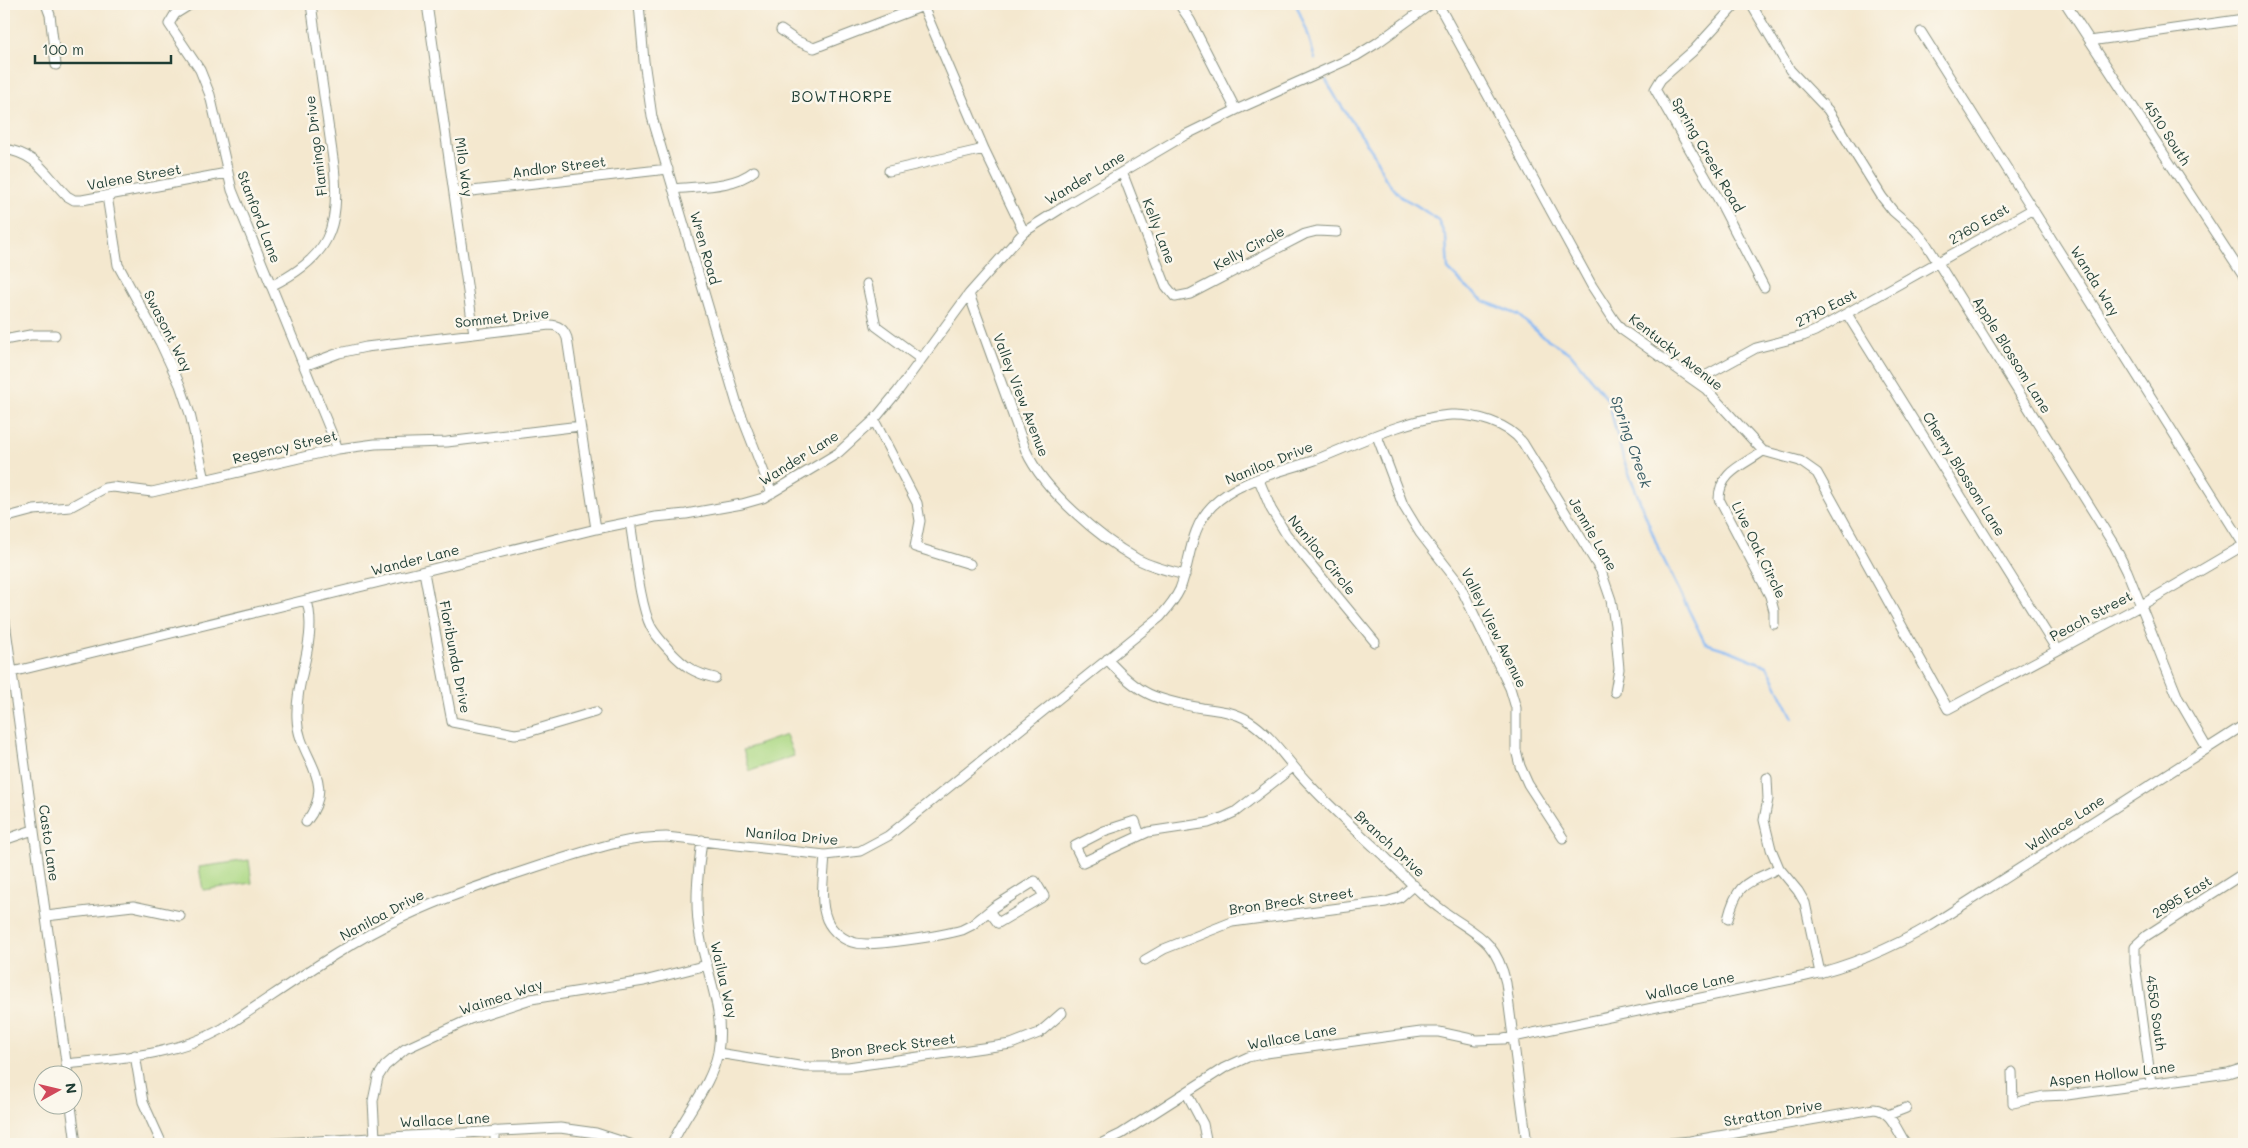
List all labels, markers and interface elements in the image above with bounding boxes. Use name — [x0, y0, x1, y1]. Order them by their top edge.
scale bar — [35, 32, 171, 64]
text: 100 m — [42, 39, 84, 59]
district label: BOWTHORPE — [791, 86, 893, 106]
street label: Spring Creek Road — [1668, 94, 1749, 216]
street label: Flamingo Drive — [300, 95, 331, 197]
street label: 4510 South — [2139, 97, 2196, 169]
street label: Milo Way — [451, 136, 478, 198]
street label: Wander Lane — [1041, 146, 1128, 209]
street label: Andlor Street — [511, 151, 607, 182]
street label: Valene Street — [85, 159, 183, 194]
street label: Stanford Lane — [233, 168, 286, 266]
street label: Kelly Lane — [1138, 195, 1181, 266]
street label: 2760 East — [1945, 199, 2012, 249]
street label: Wren Road — [686, 209, 725, 287]
street label: Kelly Circle — [1210, 221, 1288, 274]
street label: Wanda Way — [2066, 242, 2124, 319]
street label: 2770 East — [1792, 284, 1860, 331]
street label: Swasont Way — [140, 287, 197, 375]
street label: Apple Blossom Lane — [1969, 293, 2056, 417]
street label: Sommet Drive — [454, 303, 550, 332]
street label: Kentucky Avenue — [1625, 309, 1727, 394]
street label: Valley View Avenue — [989, 330, 1054, 459]
water label: Spring Creek — [1607, 393, 1657, 491]
street label: Cherry Blossom Lane — [1918, 408, 2010, 539]
street label: Regency Street — [231, 425, 339, 468]
street label: Wander Lane — [755, 426, 842, 490]
street label: Naniloa Drive — [1222, 436, 1316, 489]
street label: Jennie Lane — [1565, 494, 1622, 574]
street label: Live Oak Circle — [1728, 498, 1791, 601]
street label: Naniloa Circle — [1284, 511, 1361, 599]
street label: Wander Lane — [369, 539, 461, 580]
street label: Valley View Avenue — [1457, 565, 1532, 691]
street label: Peach Street — [2046, 586, 2135, 645]
street label: Floribunda Drive — [435, 599, 476, 715]
street label: Wallace Lane — [2022, 790, 2108, 855]
street label: Casto Lane — [35, 803, 64, 882]
street label: Branch Drive — [1351, 806, 1430, 881]
street label: Naniloa Drive — [745, 822, 839, 849]
street label: 2995 East — [2148, 871, 2215, 922]
street label: Bron Breck Street — [1228, 882, 1354, 919]
street label: Naniloa Drive — [336, 884, 427, 945]
street label: Wailua Way — [706, 940, 743, 1020]
street label: Wallace Lane — [1644, 967, 1736, 1004]
street label: Waimea Way — [457, 974, 545, 1019]
street label: 4550 South — [2142, 974, 2171, 1052]
street label: Wallace Lane — [1246, 1019, 1338, 1054]
street label: Bron Breck Street — [830, 1028, 956, 1063]
street label: Aspen Hollow Lane — [2048, 1056, 2176, 1091]
north arrow — [32, 1066, 82, 1116]
text: N — [61, 1082, 82, 1095]
street label: Stratton Drive — [1722, 1094, 1824, 1131]
street label: Wallace Lane — [399, 1108, 491, 1131]

